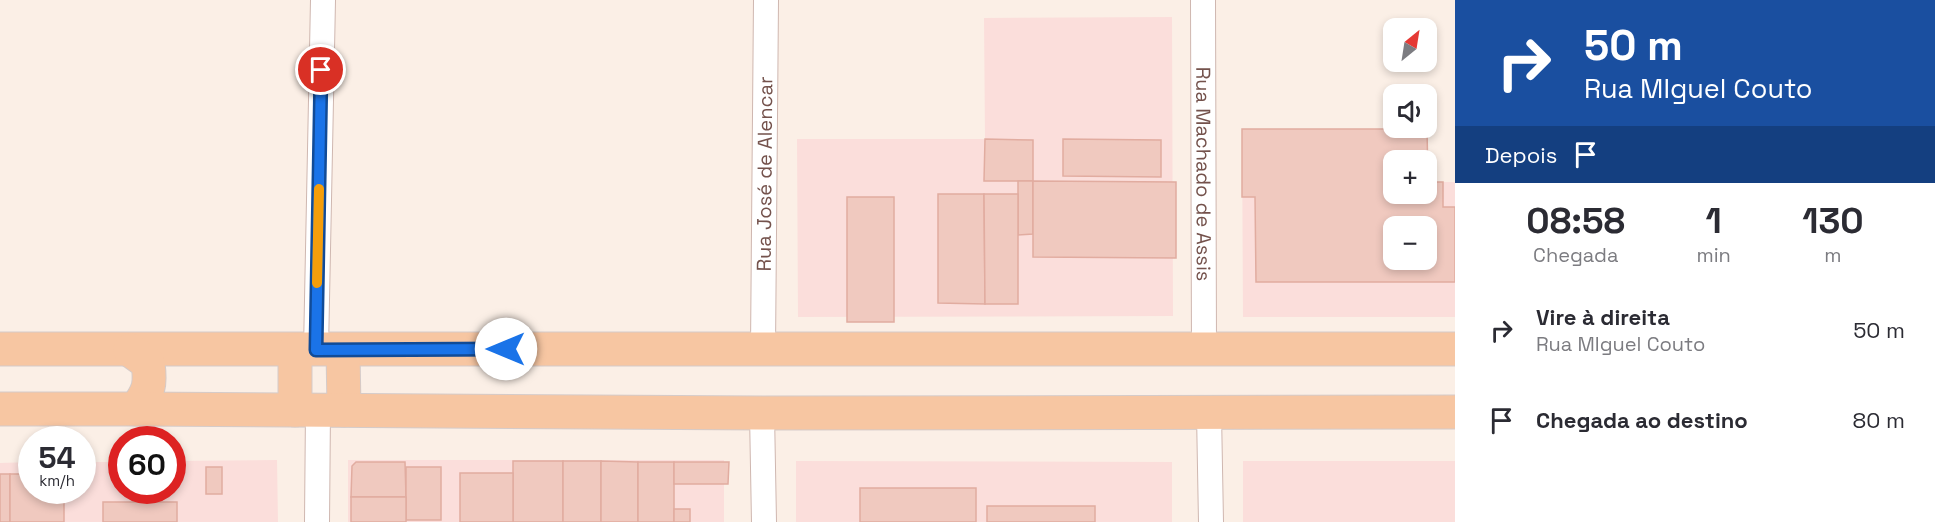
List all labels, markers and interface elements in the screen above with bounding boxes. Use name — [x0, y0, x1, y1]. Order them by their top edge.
north arrow — [1383, 18, 1437, 72]
map controls — [1383, 18, 1437, 270]
text: 50 m — [1584, 19, 1683, 72]
icon: right — [1485, 24, 1563, 102]
pin — [295, 44, 346, 95]
icon: arrive — [304, 53, 337, 86]
street label: Rua Machado de Assis — [1190, 67, 1217, 281]
text: Rua MIguel Couto — [1584, 71, 1813, 106]
street label: Rua José de Alencar — [751, 76, 778, 272]
button: sound — [1383, 84, 1437, 138]
icon: arrive — [1569, 138, 1602, 171]
text: Depois — [1485, 141, 1557, 169]
button: + — [1383, 150, 1437, 204]
text: 08:58 — [1526, 198, 1625, 244]
text: 1 — [1706, 198, 1722, 244]
text: 130 — [1802, 198, 1864, 244]
button: − — [1383, 216, 1437, 270]
text: Chegada — [1533, 242, 1618, 268]
text: min — [1696, 242, 1731, 268]
text: m — [1824, 242, 1842, 268]
text: Vire à direita — [1536, 303, 1670, 331]
icon: right — [1485, 314, 1518, 347]
text: 50 m — [1853, 316, 1905, 344]
position arrow — [474, 317, 538, 381]
text: Rua MIguel Couto — [1536, 331, 1705, 357]
icon: arrive — [1485, 404, 1518, 437]
text: Chegada ao destino — [1536, 406, 1748, 434]
text: 80 m — [1853, 406, 1905, 434]
speed limit sign: 60 — [108, 426, 186, 504]
text: 54 — [38, 438, 76, 477]
text: km/h — [39, 471, 75, 490]

